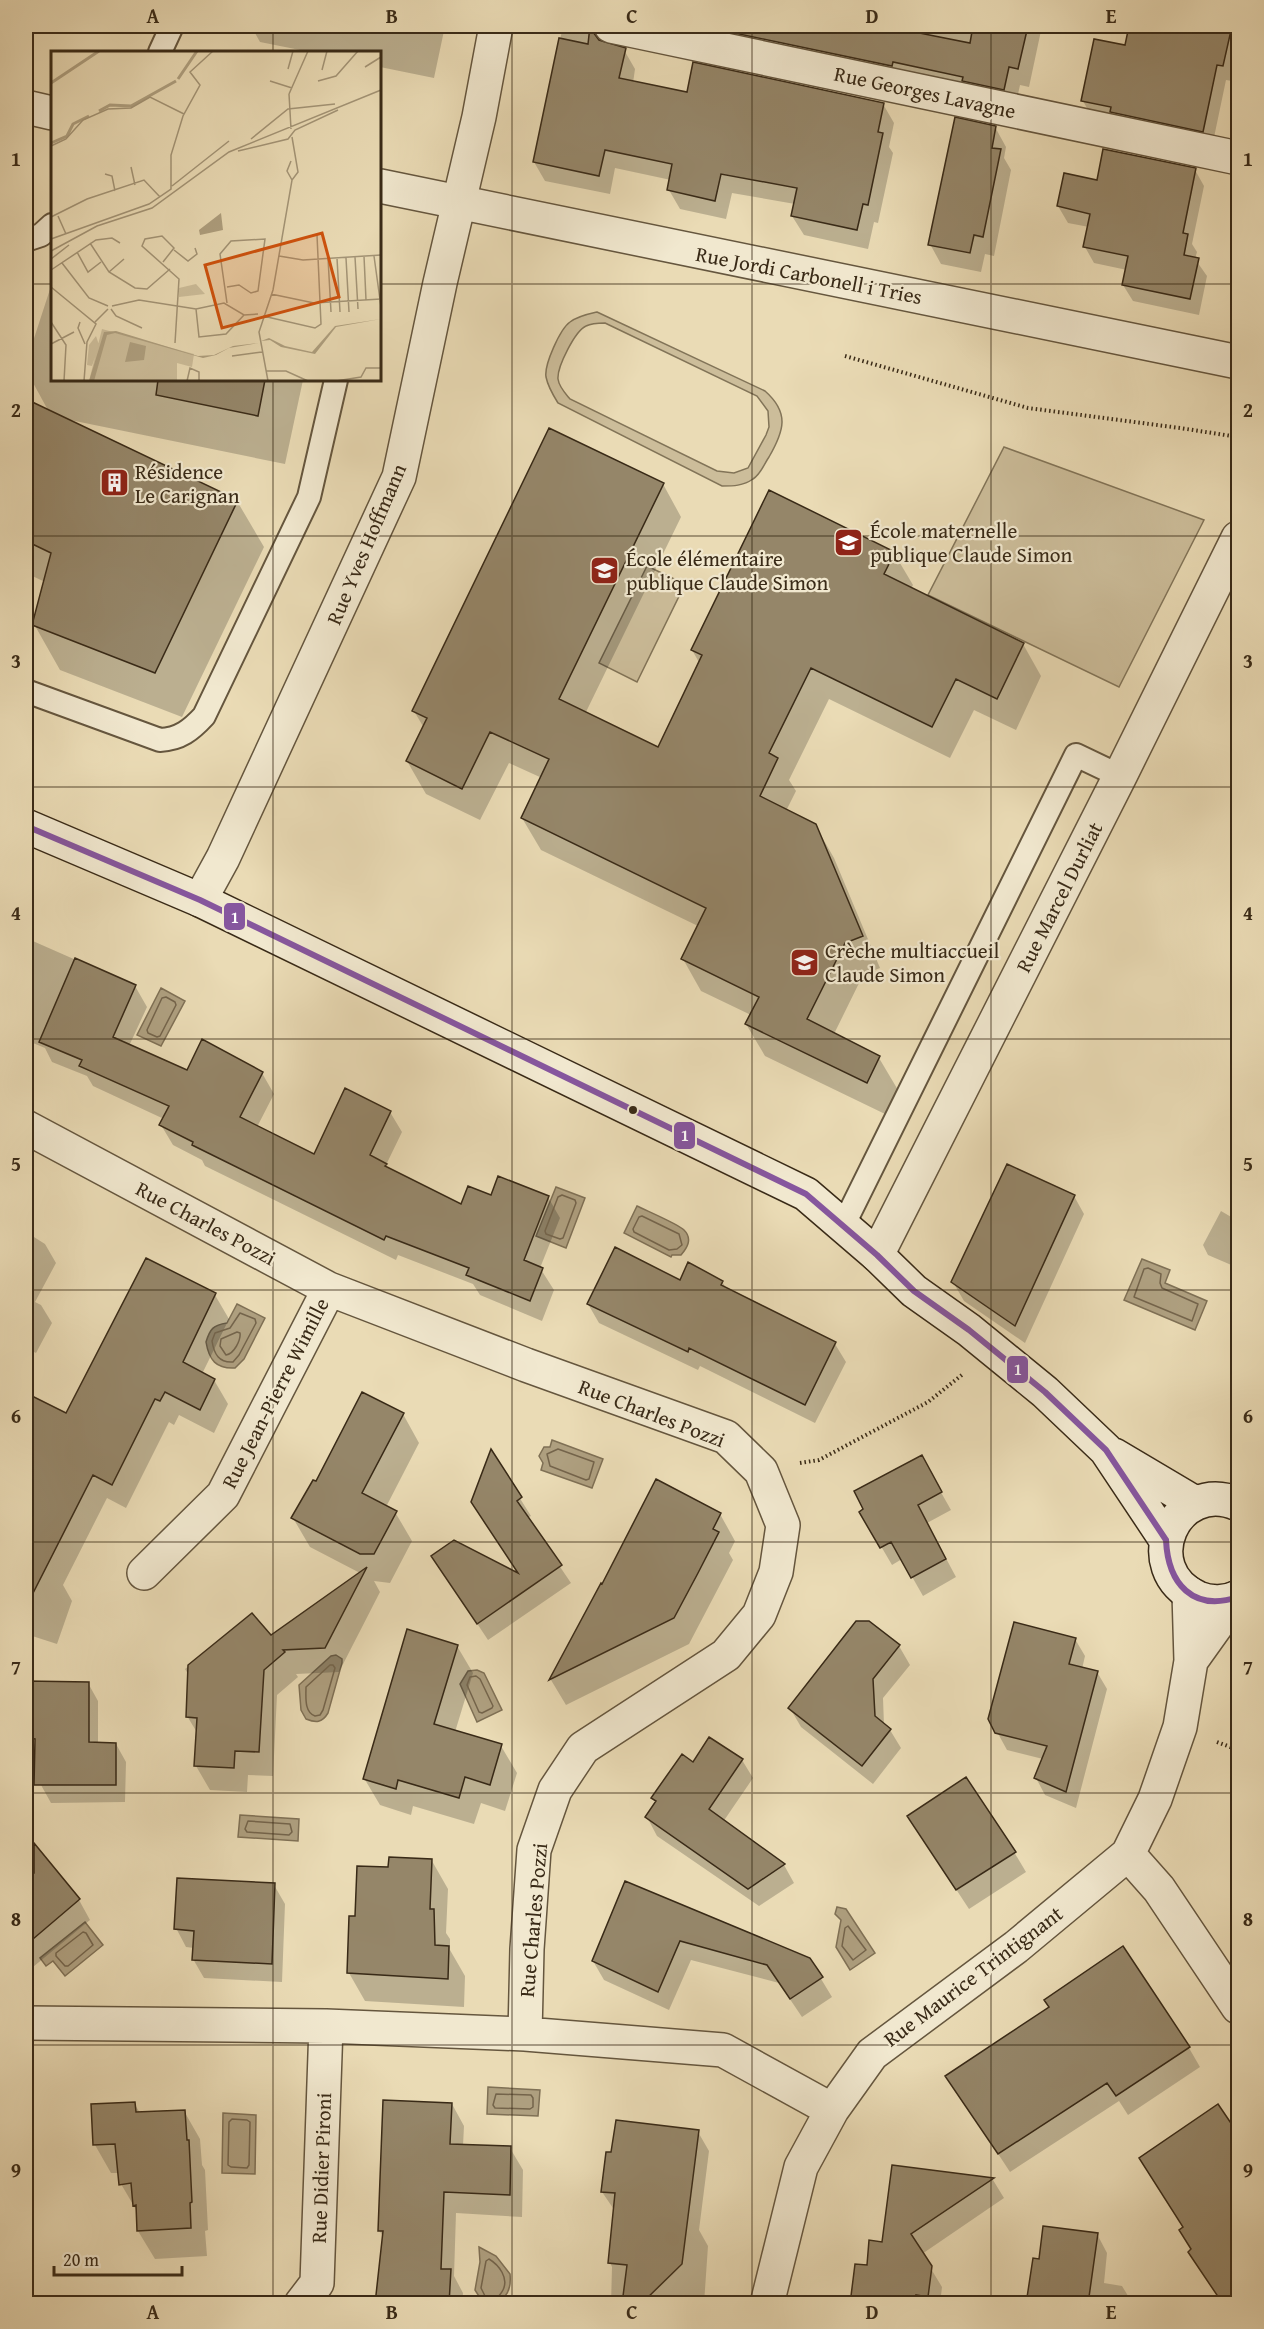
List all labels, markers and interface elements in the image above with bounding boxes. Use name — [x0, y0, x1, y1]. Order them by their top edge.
text: A — [147, 1, 160, 30]
text: B — [386, 1, 398, 30]
text: C — [626, 1, 638, 30]
text: D — [865, 1, 879, 30]
text: E — [1106, 1, 1117, 30]
inset map — [51, 51, 381, 381]
street label: Rue Georges Lavagne — [831, 58, 1019, 126]
text: 1 — [11, 144, 21, 173]
text: 1 — [1243, 144, 1253, 173]
street label: Rue Jordi Carbonell i Tries — [693, 238, 925, 312]
text: 2 — [11, 395, 21, 424]
text: 2 — [1243, 395, 1253, 424]
place label: Résidence Le Carignan — [135, 456, 240, 511]
street label: Rue Yves Hoffmann — [318, 459, 414, 629]
building icon: Résidence Le Carignan — [98, 467, 130, 499]
place label: École maternelle publique Claude Simon — [870, 515, 1073, 570]
school or university icon: École maternelle publique Claude Simon — [833, 526, 865, 558]
place label: École élémentaire publique Claude Simon — [626, 543, 829, 598]
school or university icon: École élémentaire publique Claude Simon — [589, 554, 621, 586]
text: 3 — [11, 646, 21, 675]
text: 3 — [1243, 646, 1253, 675]
street label: Rue Marcel Durliat — [1008, 816, 1111, 978]
text: 4 — [11, 898, 21, 927]
text: 4 — [1243, 898, 1253, 927]
line badge: 1 — [223, 902, 246, 931]
text: 1 — [231, 905, 239, 929]
place label: Crèche multiaccueil Claude Simon — [825, 935, 1000, 990]
school or university icon: Crèche multiaccueil Claude Simon — [788, 946, 820, 978]
unlabelled marker — [627, 1104, 639, 1116]
line badge: 1 — [673, 1121, 696, 1150]
text: 1 — [681, 1123, 689, 1147]
text: 5 — [11, 1149, 21, 1178]
text: 5 — [1243, 1149, 1253, 1178]
street label: Rue Charles Pozzi — [130, 1173, 282, 1273]
street label: Rue Jean-Pierre Wimille — [213, 1292, 337, 1494]
line badge: 1 — [1006, 1355, 1029, 1384]
text: 1 — [1014, 1357, 1022, 1381]
street label: Rue Charles Pozzi — [574, 1371, 730, 1455]
text: 6 — [11, 1401, 21, 1430]
text: 6 — [1243, 1401, 1253, 1430]
text: 7 — [11, 1652, 21, 1681]
text: 7 — [1243, 1652, 1253, 1681]
street label: Rue Charles Pozzi — [511, 1841, 555, 1998]
street label: Rue Maurice Trintignant — [877, 1898, 1070, 2054]
text: 8 — [11, 1904, 21, 1933]
text: 8 — [1243, 1904, 1253, 1933]
street label: Rue Didier Pironi — [303, 2092, 339, 2244]
text: 9 — [11, 2155, 21, 2184]
text: 9 — [1243, 2155, 1253, 2184]
scale bar — [54, 2239, 182, 2277]
text: 20 m — [63, 2246, 99, 2273]
text: A — [147, 2297, 160, 2326]
text: B — [386, 2297, 398, 2326]
text: C — [626, 2297, 638, 2326]
text: D — [865, 2297, 879, 2326]
text: E — [1106, 2297, 1117, 2326]

